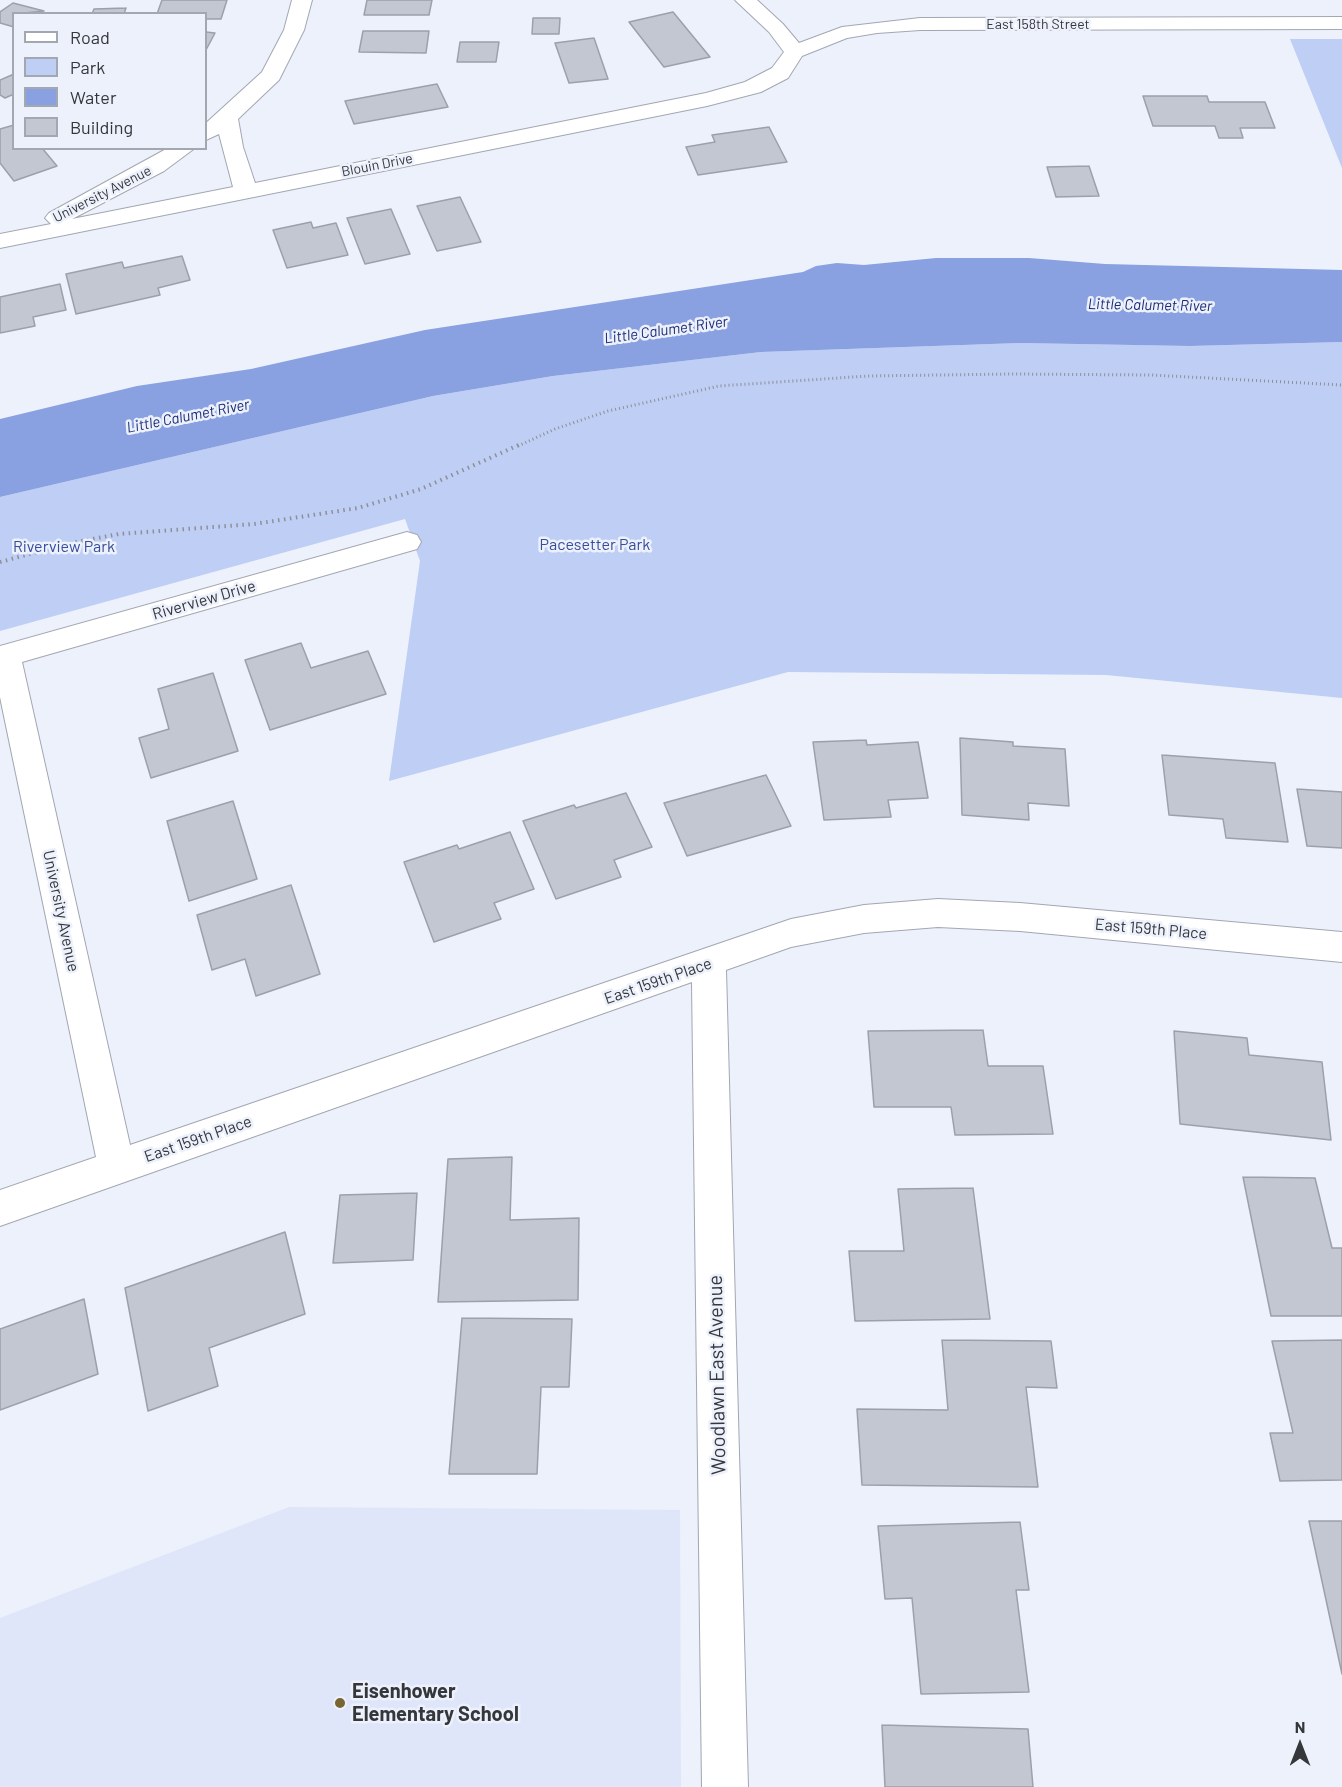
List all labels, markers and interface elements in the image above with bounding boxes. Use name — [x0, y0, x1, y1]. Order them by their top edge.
legend — [12, 12, 207, 150]
street label: East 158th Street — [986, 16, 1090, 32]
text: Road — [70, 26, 110, 48]
text: Park — [70, 56, 105, 78]
text: Water — [70, 86, 117, 108]
text: Building — [70, 116, 133, 138]
street label: Blouin Drive — [340, 150, 414, 180]
street label: University Avenue — [50, 162, 154, 226]
water label: Little Calumet River — [1088, 295, 1212, 315]
water label: Little Calumet River — [603, 312, 729, 348]
water label: Little Calumet River — [125, 395, 251, 437]
park label: Pacesetter Park — [540, 535, 650, 555]
park label: Riverview Park — [13, 537, 115, 557]
street label: Riverview Drive — [150, 576, 258, 624]
street label: University Avenue — [39, 848, 83, 974]
street label: East 159th Place — [1094, 915, 1208, 943]
street label: East 159th Place — [602, 954, 714, 1008]
street label: East 159th Place — [142, 1112, 254, 1166]
street label: Woodlawn East Avenue — [703, 1275, 731, 1475]
place label: Eisenhower Elementary School — [352, 1679, 519, 1726]
marker: Eisenhower Elementary School — [333, 1696, 347, 1710]
north arrow — [1270, 1715, 1330, 1775]
text: N — [1295, 1717, 1305, 1736]

